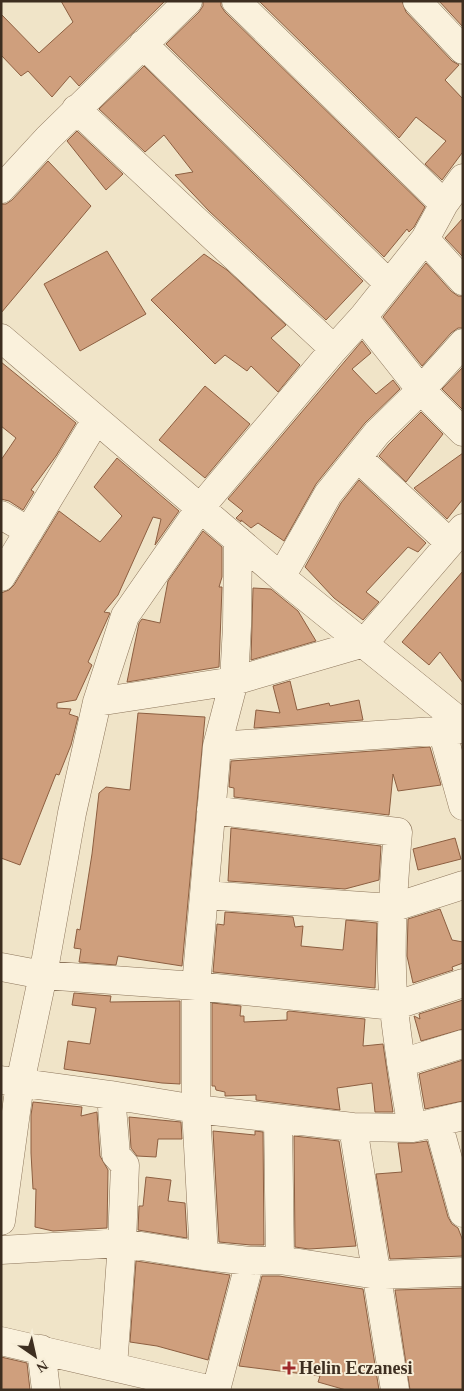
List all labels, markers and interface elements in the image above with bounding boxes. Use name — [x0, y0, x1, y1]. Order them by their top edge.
north arrow — [10, 1331, 60, 1381]
text: N — [34, 1357, 50, 1375]
place label: Helin Eczanesi — [299, 1358, 413, 1378]
marker: Helin Eczanesi — [283, 1362, 295, 1374]

